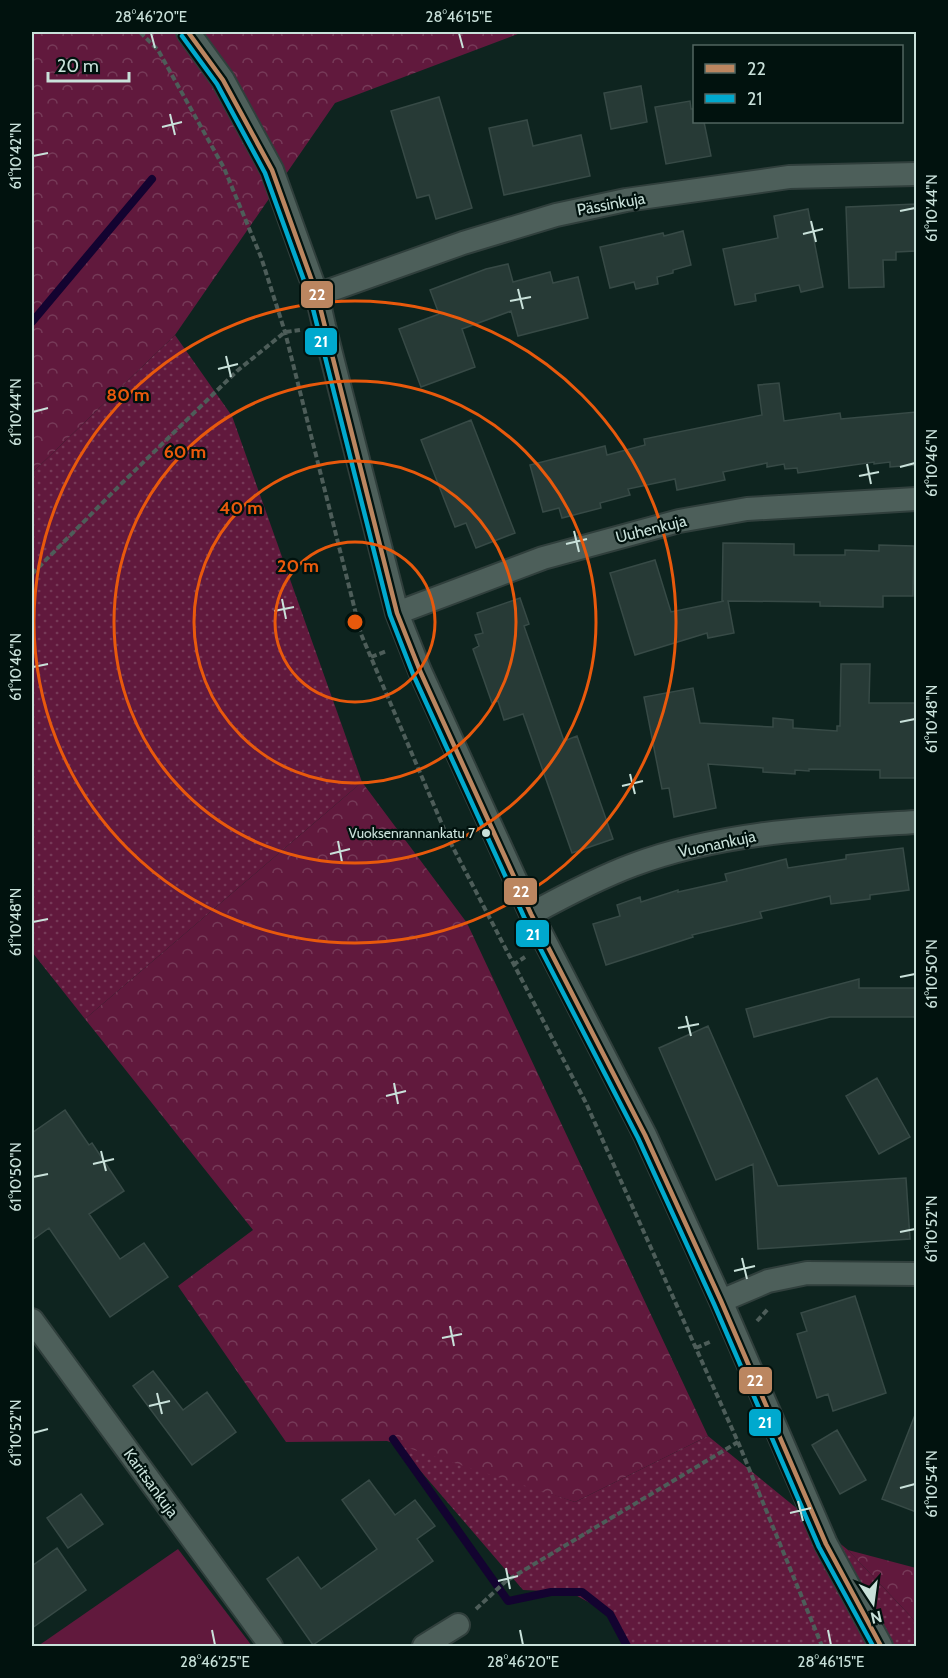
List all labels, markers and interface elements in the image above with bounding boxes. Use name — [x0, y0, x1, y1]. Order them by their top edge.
text: 28°46'20"E — [115, 8, 187, 26]
text: 28°46'15"E — [426, 8, 492, 26]
scale bar — [48, 45, 129, 83]
legend — [693, 45, 903, 123]
text: 20 m — [57, 55, 99, 77]
text: 22 — [747, 58, 766, 80]
text: 21 — [747, 88, 762, 110]
text: 61°10'42"N — [7, 122, 25, 190]
text: 61°10'44"N — [923, 174, 941, 242]
street label: Pässinkuja — [575, 189, 647, 219]
line badge: 22 — [300, 280, 334, 309]
text: 22 — [309, 285, 325, 304]
line badge: 21 — [304, 327, 338, 356]
text: 21 — [314, 332, 328, 351]
text: 61°10'44"N — [7, 378, 25, 446]
text: 80 m — [106, 384, 150, 406]
text: 61°10'46"N — [923, 429, 941, 497]
text: 60 m — [164, 441, 206, 463]
text: 40 m — [219, 497, 263, 519]
street label: Uuhenkuja — [614, 511, 689, 547]
text: 20 m — [277, 555, 319, 577]
centre of rings — [345, 612, 365, 632]
text: 61°10'46"N — [7, 633, 25, 701]
text: 61°10'48"N — [923, 685, 941, 753]
place label: Vuoksenrannankatu 7 — [349, 824, 475, 842]
street label: Vuonankuja — [677, 826, 758, 861]
marker: Vuoksenrannankatu 7 — [480, 827, 492, 839]
line badge: 22 — [503, 877, 538, 906]
text: 22 — [513, 882, 529, 901]
text: 61°10'48"N — [7, 888, 25, 956]
line badge: 21 — [515, 919, 550, 948]
text: 21 — [526, 925, 540, 944]
text: 61°10'50"N — [923, 939, 941, 1009]
text: 61°10'50"N — [7, 1142, 25, 1212]
text: 61°10'52"N — [923, 1196, 941, 1262]
line badge: 22 — [738, 1366, 773, 1395]
text: 22 — [747, 1371, 763, 1390]
text: 61°10'52"N — [7, 1400, 25, 1466]
line badge: 21 — [748, 1408, 782, 1437]
text: 21 — [758, 1413, 772, 1432]
street label: Karitsankuja — [120, 1445, 183, 1521]
text: 61°10'54"N — [923, 1450, 941, 1518]
north arrow — [843, 1573, 903, 1633]
text: N — [869, 1607, 884, 1628]
text: 28°46'25"E — [180, 1653, 250, 1671]
text: 28°46'20"E — [487, 1653, 559, 1671]
text: 28°46'15"E — [798, 1653, 864, 1671]

